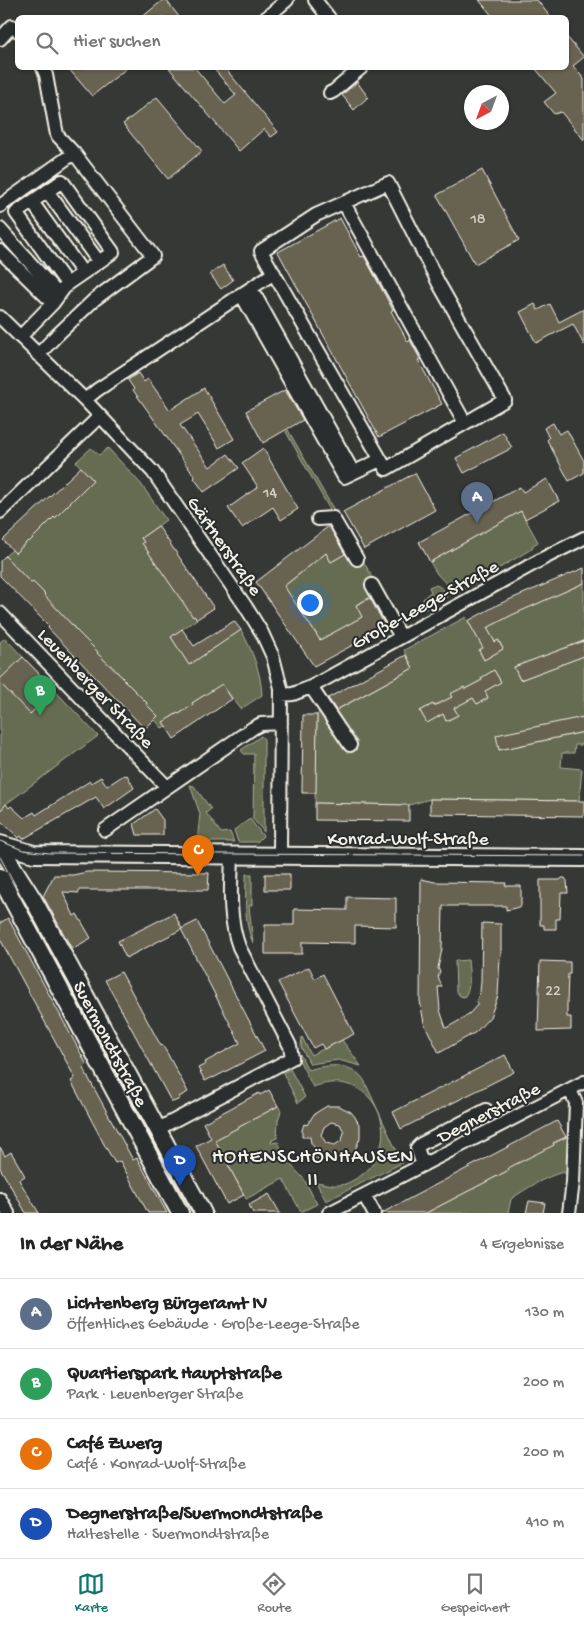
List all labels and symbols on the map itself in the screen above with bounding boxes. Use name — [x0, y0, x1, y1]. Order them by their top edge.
north arrow — [464, 85, 509, 130]
house number: 18 — [469, 211, 486, 230]
pin: A — [461, 482, 493, 523]
house number: 14 — [262, 485, 277, 504]
street label: Gärtnerstraße — [180, 493, 266, 601]
street label: Große-Leege-Straße — [348, 556, 503, 656]
your location — [297, 590, 323, 616]
street label: Leuenberger Straße — [31, 625, 158, 754]
pin: B — [24, 675, 56, 716]
street label: Konrad-Wolf-Straße — [328, 829, 489, 852]
pin: C — [182, 835, 214, 876]
street label: Suermondtstraße — [66, 978, 152, 1112]
house number: 22 — [545, 983, 561, 1002]
street label: Degnerstraße — [433, 1078, 545, 1151]
pin: D — [164, 1145, 196, 1186]
district label: HOHENSCHÖNHAUSEN II — [212, 1147, 414, 1193]

